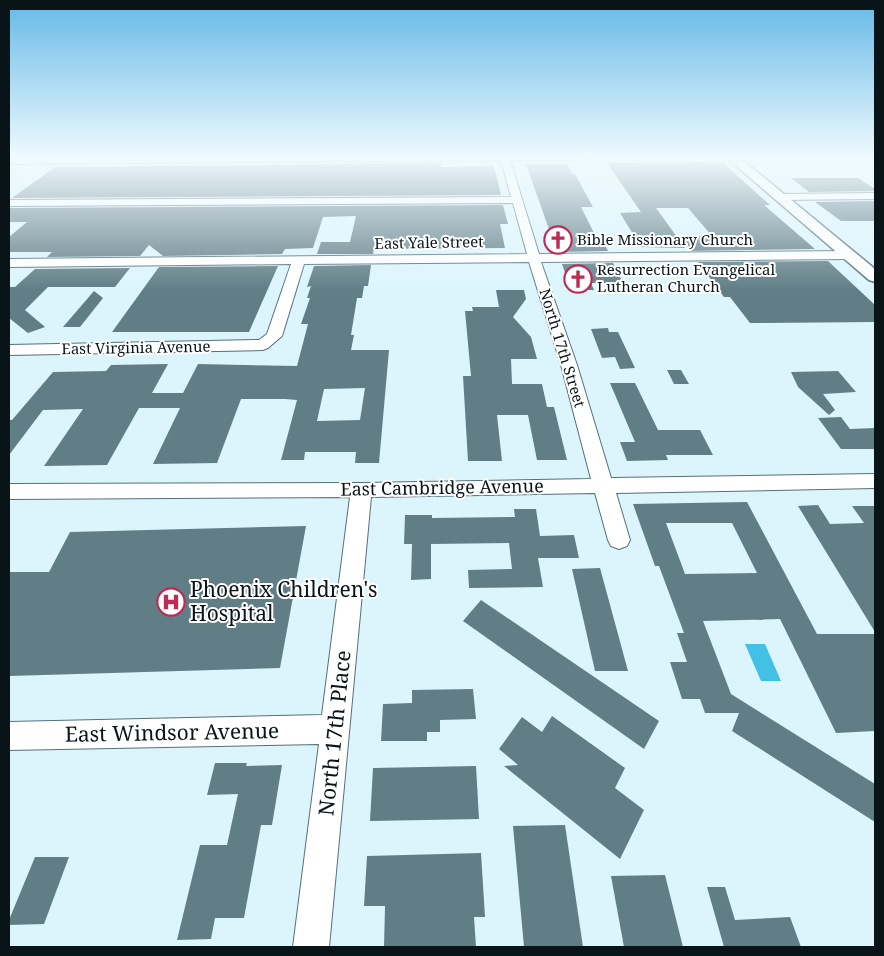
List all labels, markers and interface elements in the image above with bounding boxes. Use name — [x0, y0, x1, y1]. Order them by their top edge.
church icon: Bible Missionary Church — [543, 225, 573, 255]
place label: Bible Missionary Church — [577, 229, 754, 249]
street label: East Yale Street — [374, 231, 484, 253]
place label: Resurrection Evangelical Lutheran Church — [597, 259, 776, 296]
church icon: Resurrection Evangelical Lutheran Church — [563, 264, 593, 294]
street label: North 17th Street — [535, 286, 591, 410]
street label: East Virginia Avenue — [61, 336, 211, 358]
street label: East Cambridge Avenue — [340, 473, 544, 501]
place label: Phoenix Children's Hospital — [190, 575, 378, 627]
hospital icon: Phoenix Children's Hospital — [156, 587, 186, 617]
street label: North 17th Place — [311, 649, 357, 817]
street label: East Windsor Avenue — [65, 716, 279, 748]

